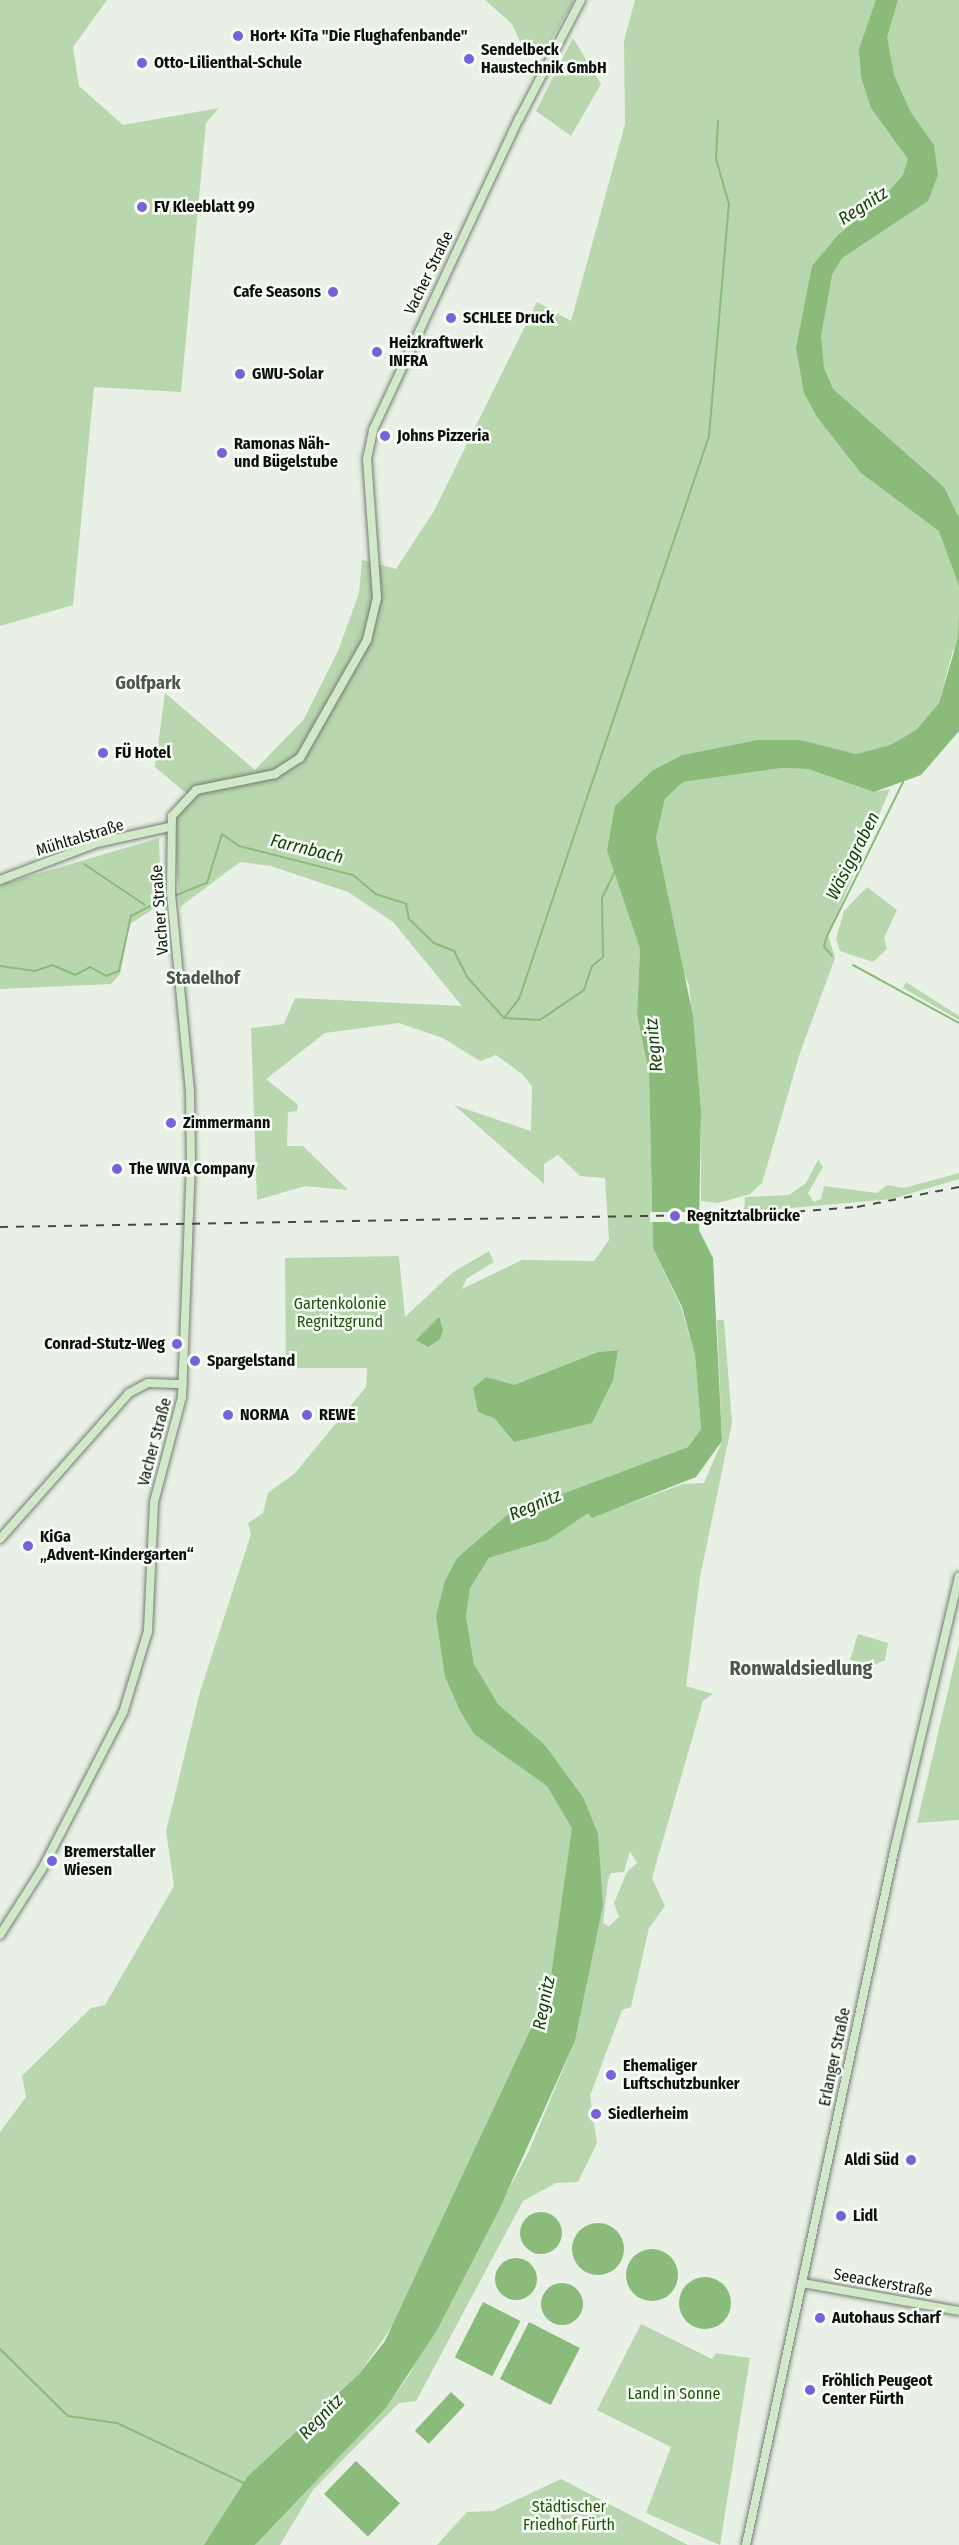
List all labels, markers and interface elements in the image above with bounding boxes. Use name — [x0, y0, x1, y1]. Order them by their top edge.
place label: Hort+ KiTa "Die Flughafenbande" — [250, 26, 468, 46]
marker: Hort+ KiTa "Die Flughafenbande" — [231, 29, 245, 43]
place label: Sendelbeck Haustechnik GmbH — [481, 40, 607, 78]
marker: Sendelbeck Haustechnik GmbH — [462, 52, 476, 66]
place label: Otto-Lilienthal-Schule — [154, 53, 302, 73]
marker: Otto-Lilienthal-Schule — [135, 56, 149, 70]
water label: Regnitz — [834, 182, 892, 230]
place label: FV Kleeblatt 99 — [154, 197, 255, 217]
marker: FV Kleeblatt 99 — [135, 200, 149, 214]
street label: Vacher Straße — [401, 228, 457, 318]
place label: Cafe Seasons — [233, 282, 321, 302]
marker: Cafe Seasons — [326, 285, 340, 299]
place label: SCHLEE Druck — [463, 308, 554, 328]
marker: SCHLEE Druck — [444, 311, 458, 325]
place label: Heizkraftwerk INFRA — [389, 333, 483, 371]
marker: Heizkraftwerk INFRA — [370, 345, 384, 359]
place label: GWU-Solar — [252, 364, 324, 384]
marker: GWU-Solar — [233, 367, 247, 381]
place label: Johns Pizzeria — [397, 426, 489, 446]
marker: Johns Pizzeria — [378, 429, 392, 443]
place label: Ramonas Näh- und Bügelstube — [234, 434, 338, 472]
marker: Ramonas Näh- und Bügelstube — [215, 446, 229, 460]
district label: Golfpark — [115, 672, 181, 694]
place label: FÜ Hotel — [115, 743, 171, 763]
marker: FÜ Hotel — [96, 746, 110, 760]
water label: Wäsiggraben — [822, 808, 884, 904]
street label: Mühltalstraße — [34, 816, 126, 860]
water label: Farrnbach — [268, 830, 346, 868]
street label: Vacher Straße — [147, 864, 173, 956]
district label: Stadelhof — [166, 967, 240, 989]
water label: Regnitz — [640, 1017, 668, 1073]
place label: Zimmermann — [183, 1113, 270, 1133]
marker: Zimmermann — [164, 1116, 178, 1130]
place label: The WIVA Company — [129, 1159, 255, 1179]
marker: The WIVA Company — [110, 1162, 124, 1176]
place label: Regnitztalbrücke — [687, 1206, 800, 1226]
marker: Regnitztalbrücke — [668, 1209, 682, 1223]
park label: Gartenkolonie Regnitzgrund — [294, 1294, 386, 1332]
place label: Conrad-Stutz-Weg — [44, 1334, 165, 1354]
marker: Conrad-Stutz-Weg — [170, 1337, 184, 1351]
place label: Spargelstand — [207, 1351, 295, 1371]
marker: Spargelstand — [188, 1354, 202, 1368]
street label: Vacher Straße — [134, 1396, 176, 1488]
place label: NORMA — [240, 1405, 289, 1425]
place label: REWE — [319, 1405, 356, 1425]
marker: NORMA — [221, 1408, 235, 1422]
marker: REWE — [300, 1408, 314, 1422]
water label: Regnitz — [506, 1484, 564, 1526]
place label: KiGa „Advent-Kindergarten“ — [40, 1527, 194, 1565]
marker: KiGa „Advent-Kindergarten“ — [21, 1539, 35, 1553]
district label: Ronwaldsiedlung — [730, 1656, 872, 1680]
place label: Bremerstaller Wiesen — [64, 1842, 155, 1880]
marker: Bremerstaller Wiesen — [45, 1854, 59, 1868]
water label: Regnitz — [528, 1974, 560, 2032]
street label: Erlanger Straße — [815, 2006, 855, 2108]
place label: Ehemaliger Luftschutzbunker — [623, 2056, 740, 2094]
marker: Ehemaliger Luftschutzbunker — [604, 2068, 618, 2082]
place label: Siedlerheim — [608, 2104, 688, 2124]
marker: Siedlerheim — [589, 2107, 603, 2121]
place label: Aldi Süd — [845, 2150, 899, 2170]
marker: Aldi Süd — [904, 2153, 918, 2167]
place label: Lidl — [853, 2206, 878, 2226]
marker: Lidl — [834, 2209, 848, 2223]
street label: Seeackerstraße — [832, 2265, 934, 2301]
place label: Autohaus Scharf — [832, 2308, 941, 2328]
marker: Autohaus Scharf — [813, 2311, 827, 2325]
place label: Fröhlich Peugeot Center Fürth — [822, 2371, 933, 2409]
marker: Fröhlich Peugeot Center Fürth — [803, 2383, 817, 2397]
park label: Land in Sonne — [628, 2384, 720, 2404]
water label: Regnitz — [294, 2390, 348, 2444]
park label: Städtischer Friedhof Fürth — [523, 2497, 615, 2535]

